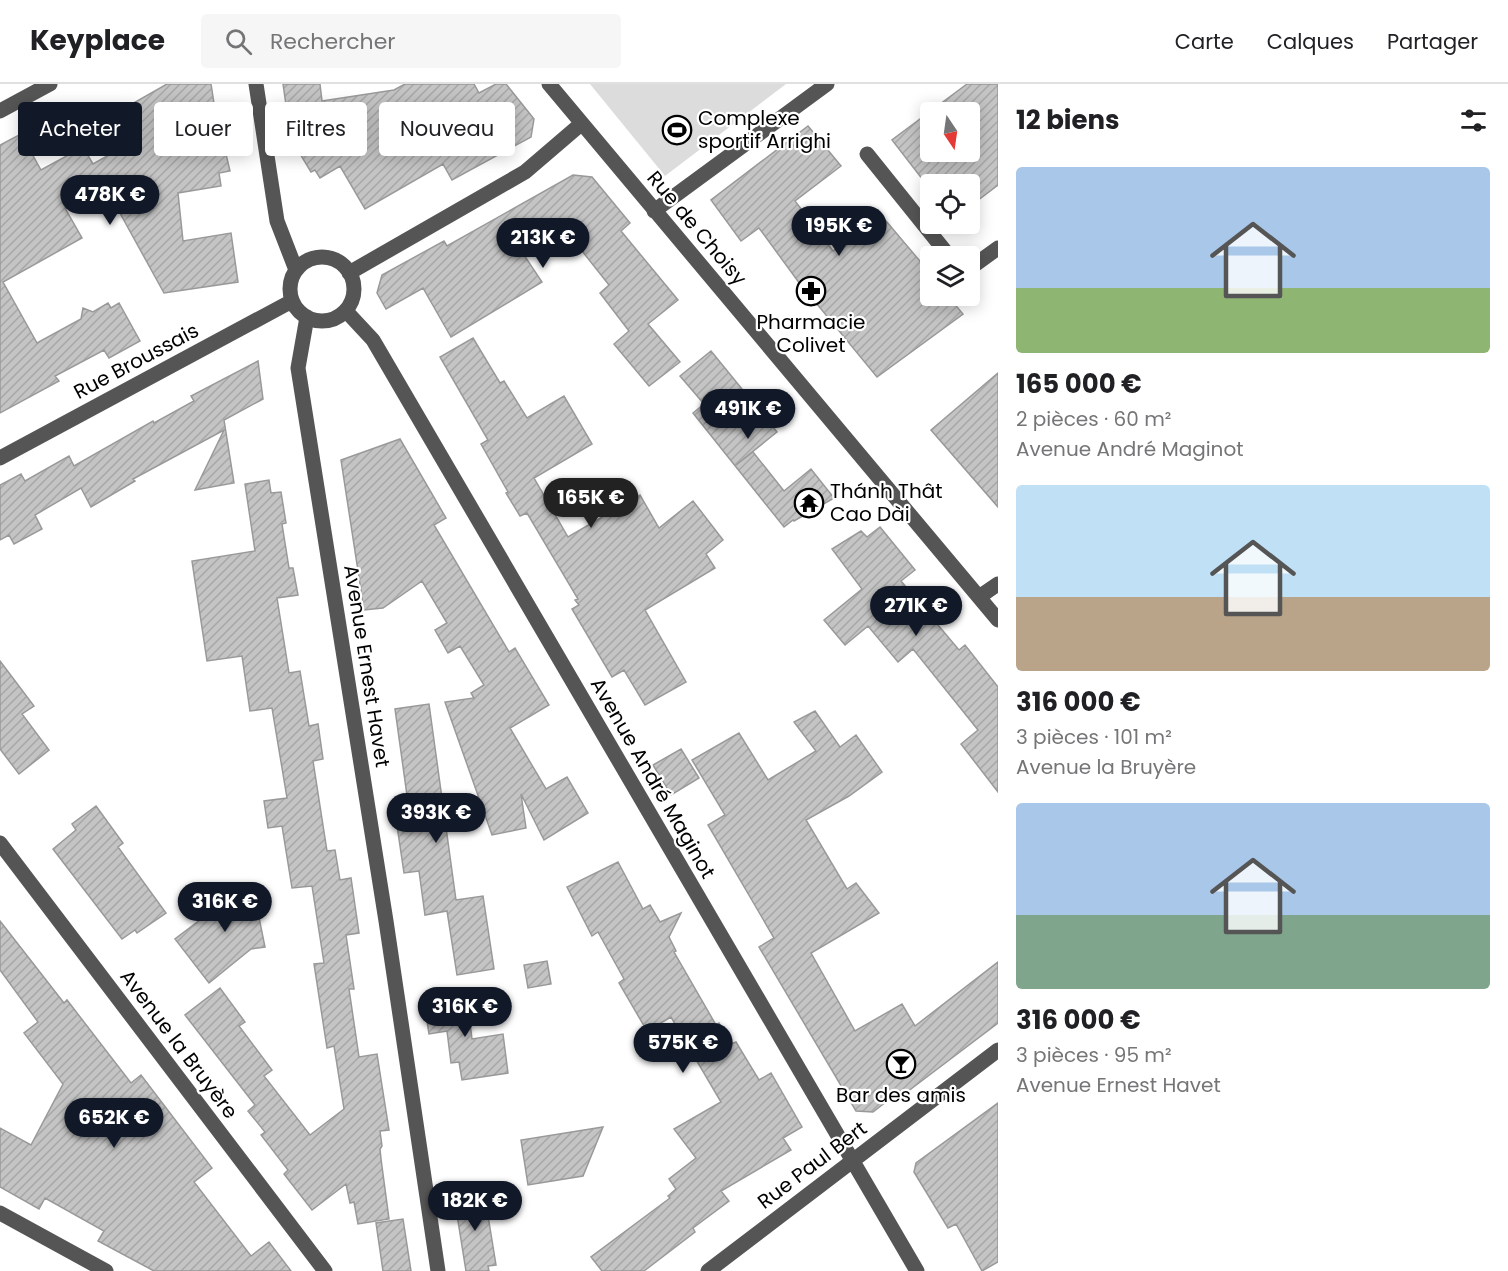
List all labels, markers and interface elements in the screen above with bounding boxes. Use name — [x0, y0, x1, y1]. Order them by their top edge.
search box — [201, 14, 621, 68]
text: Keyplace — [30, 21, 165, 60]
icon: search — [222, 25, 255, 58]
text: Rechercher — [270, 26, 396, 57]
text: Carte — [1175, 27, 1234, 56]
text: Calques — [1267, 27, 1354, 56]
text: Partager — [1387, 27, 1478, 56]
chip: Acheter — [18, 102, 142, 156]
chip: Louer — [154, 102, 253, 156]
chip: Filtres — [265, 102, 367, 156]
chip: Nouveau — [379, 102, 515, 156]
north arrow — [920, 102, 980, 162]
map controls — [920, 102, 980, 306]
text: 12 biens — [1016, 102, 1120, 138]
place label: Complexe sportif Arrighi — [698, 104, 831, 155]
icon: filters — [1457, 104, 1490, 137]
sports icon: Complexe sportif Arrighi — [661, 114, 693, 146]
street label: Rue de Choisy — [641, 165, 753, 291]
button: locate — [920, 174, 980, 234]
pin: 478K € — [61, 175, 159, 226]
text: 478K € — [74, 180, 146, 208]
pin: 195K € — [790, 206, 888, 257]
icon: home — [1199, 206, 1307, 314]
text: 195K € — [806, 211, 872, 239]
pin: 213K € — [494, 218, 592, 269]
text: 213K € — [510, 223, 576, 251]
button: layers — [920, 246, 980, 306]
pharmacy icon: Pharmacie Colivet — [795, 275, 827, 307]
place label: Pharmacie Colivet — [757, 308, 865, 359]
street label: Rue Broussais — [69, 316, 203, 406]
text: 165 000 € — [1016, 366, 1142, 402]
pin: 491K € — [699, 389, 797, 440]
text: 491K € — [714, 394, 782, 422]
text: 2 pièces · 60 m² — [1016, 405, 1171, 433]
text: Avenue André Maginot — [1016, 435, 1244, 463]
place label: Thánh Thât Cao Dài — [830, 477, 943, 528]
pin: 165K € — [542, 478, 640, 529]
text: 165K € — [557, 483, 625, 511]
temple icon: Thánh Thât Cao Dài — [793, 487, 825, 519]
icon: home — [1199, 524, 1307, 632]
street label: Avenue Ernest Havet — [337, 563, 397, 769]
pin: 271K € — [867, 586, 965, 637]
text: 271K € — [884, 591, 948, 619]
street label: Avenue André Maginot — [584, 672, 722, 884]
text: 316 000 € — [1016, 684, 1141, 720]
text: 3 pièces · 101 m² — [1016, 723, 1172, 751]
text: Avenue la Bruyère — [1016, 753, 1196, 781]
pin: 393K € — [387, 793, 485, 844]
text: 393K € — [401, 798, 471, 826]
icon: home — [1199, 842, 1307, 950]
pin: 316K € — [176, 882, 274, 933]
text: 316K € — [192, 887, 258, 915]
street label: Avenue la Bruyère — [114, 964, 244, 1124]
pin: 316K € — [416, 987, 514, 1038]
text: 316K € — [432, 992, 498, 1020]
text: 316 000 € — [1016, 1002, 1141, 1038]
pin: 575K € — [634, 1023, 732, 1074]
text: 575K € — [648, 1028, 718, 1056]
text: 3 pièces · 95 m² — [1016, 1041, 1172, 1069]
bar icon: Bar des amis — [885, 1048, 917, 1080]
text: Avenue Ernest Havet — [1016, 1071, 1221, 1099]
place label: Bar des amis — [836, 1081, 966, 1109]
pin: 652K € — [65, 1098, 163, 1149]
text: 652K € — [78, 1103, 150, 1131]
street label: Rue Paul Bert — [752, 1115, 872, 1215]
pin: 182K € — [426, 1181, 524, 1232]
text: 182K € — [442, 1186, 508, 1214]

